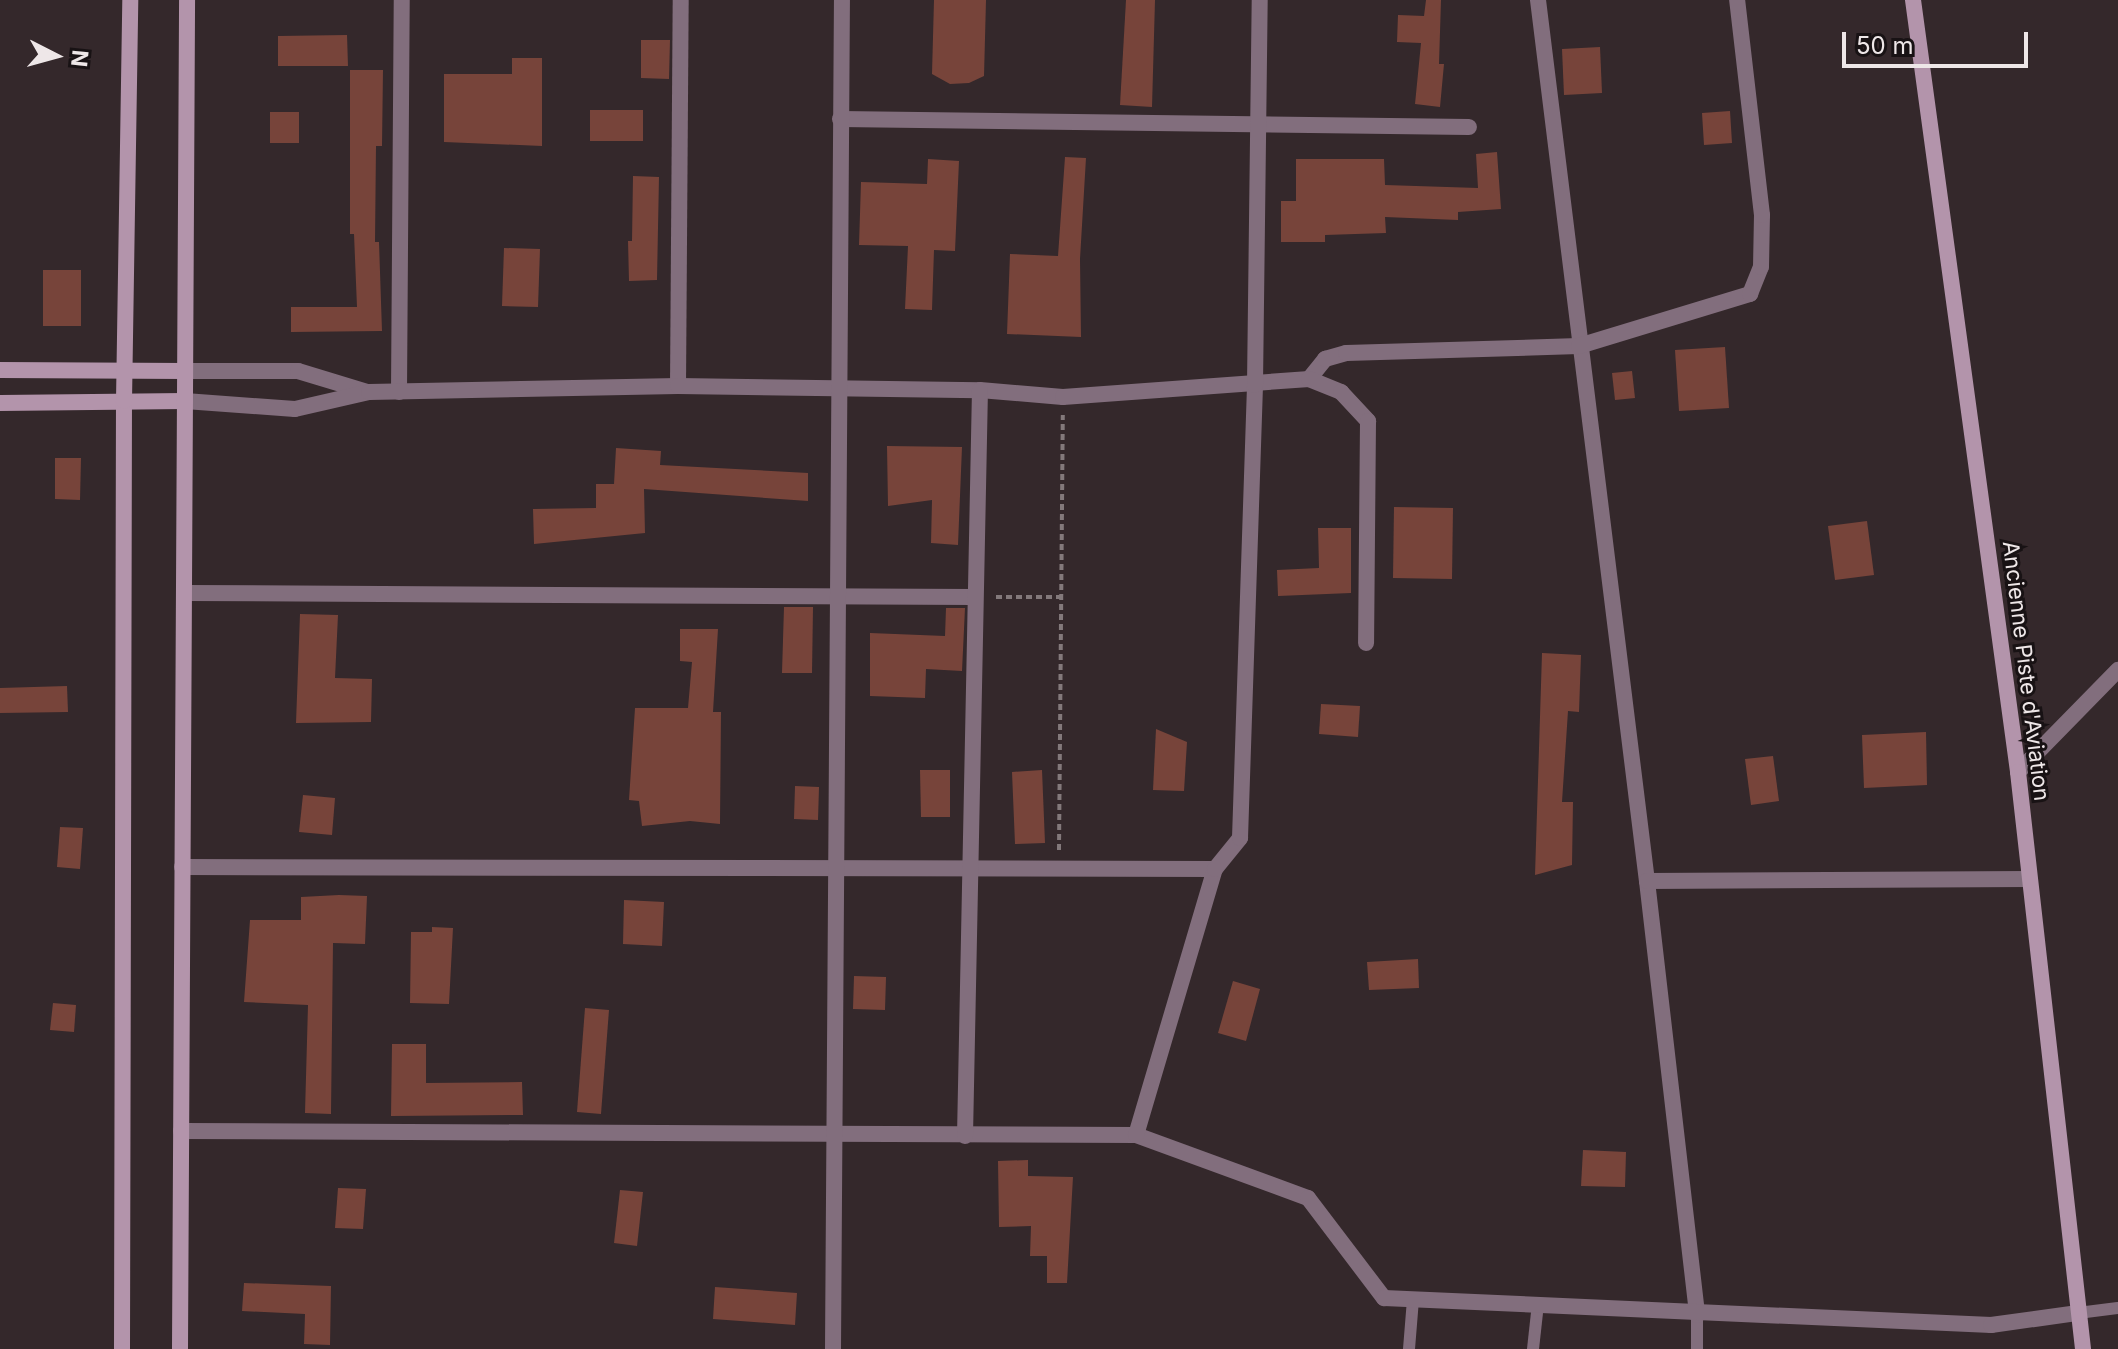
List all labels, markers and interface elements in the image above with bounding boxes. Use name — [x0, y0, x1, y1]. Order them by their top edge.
north arrow — [16, 16, 96, 96]
scale bar — [1846, 16, 2032, 66]
text: 50 m — [1856, 31, 1914, 60]
text: N — [66, 49, 94, 68]
street label: Ancienne Piste d'Aviation — [1997, 540, 2055, 802]

